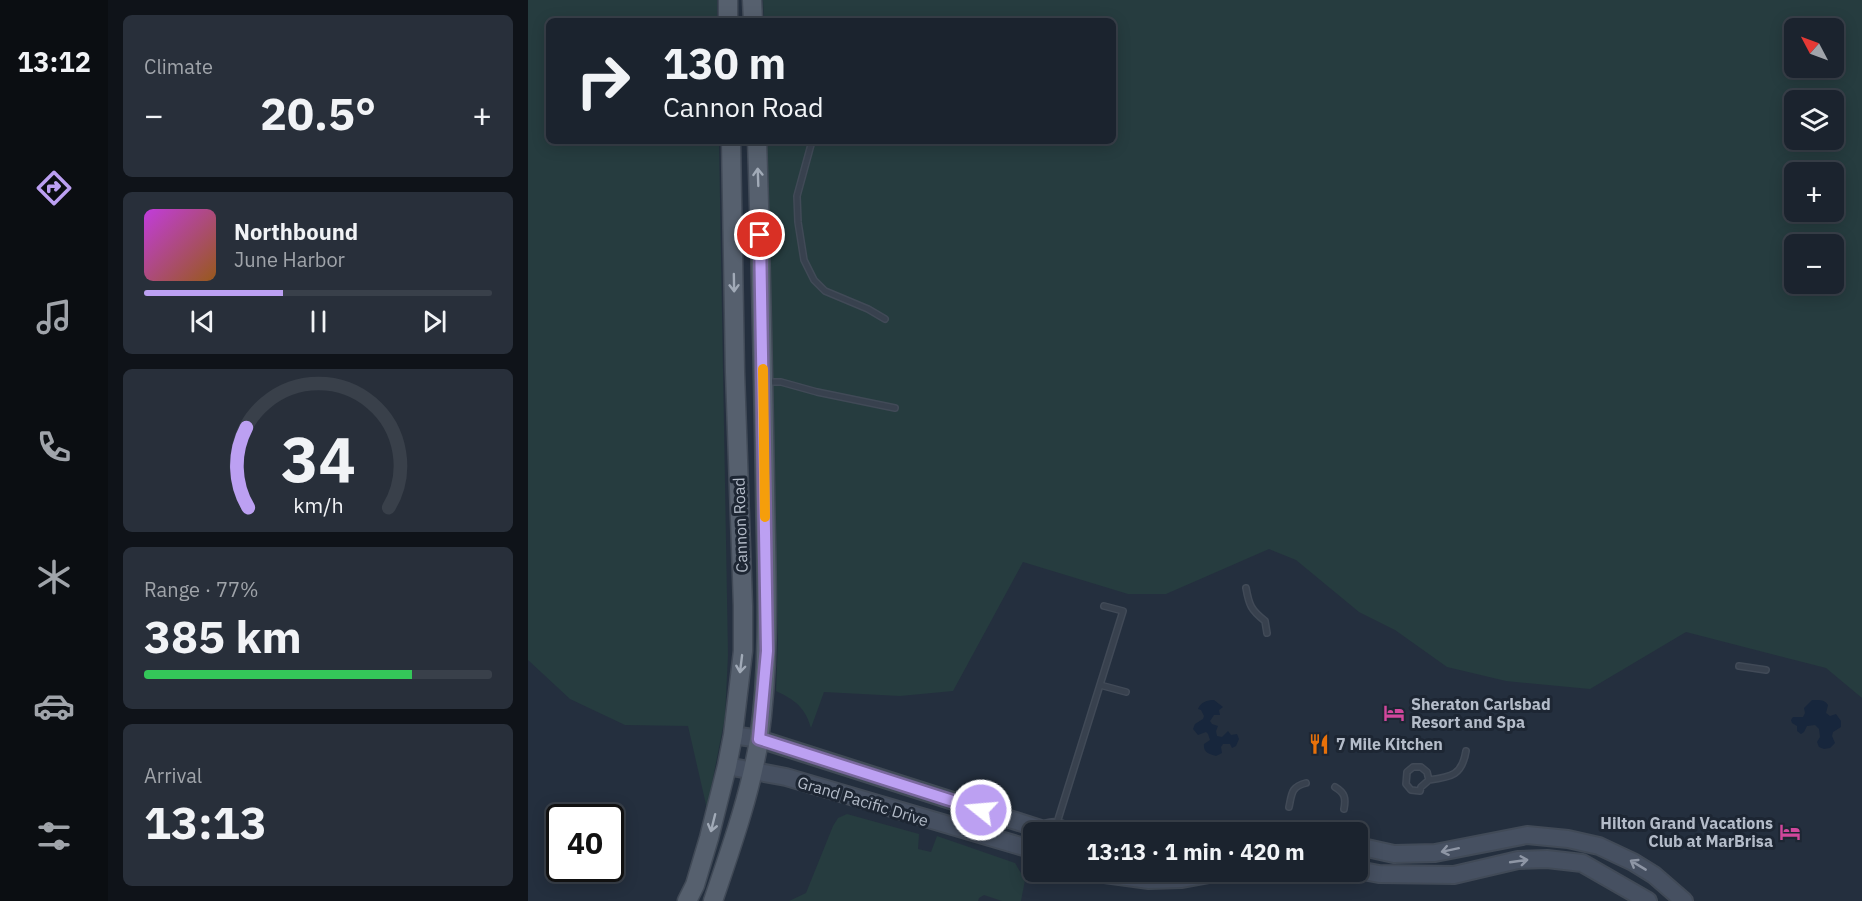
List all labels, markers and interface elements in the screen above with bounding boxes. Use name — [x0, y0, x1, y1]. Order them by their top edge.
north arrow — [1784, 18, 1844, 78]
map controls — [1784, 18, 1844, 294]
text: 130 m — [663, 36, 786, 91]
icon: right — [564, 42, 642, 120]
text: 13:12 — [17, 44, 91, 79]
text: Climate — [144, 53, 213, 80]
text: 20.5° — [260, 84, 376, 142]
text: Cannon Road — [663, 89, 824, 124]
button: layers — [1784, 90, 1844, 150]
text: − — [144, 93, 164, 136]
text: + — [472, 93, 492, 136]
button: + — [1784, 162, 1844, 222]
icon: directions — [33, 167, 75, 209]
one-way arrow — [752, 167, 764, 187]
pin — [734, 209, 785, 260]
text: Northbound — [234, 217, 358, 246]
icon: arrive — [743, 218, 776, 251]
button: − — [1784, 234, 1844, 294]
text: June Harbor — [234, 246, 345, 273]
one-way arrow — [728, 273, 740, 293]
icon: music — [33, 296, 75, 338]
icon: previous — [186, 305, 219, 338]
icon: pause — [302, 305, 335, 338]
icon: next — [418, 305, 451, 338]
text: 34 — [281, 418, 355, 499]
icon: phone — [33, 426, 75, 468]
street label: Cannon Road — [728, 477, 752, 573]
text: km/h — [293, 491, 343, 519]
icon: climate — [33, 556, 75, 598]
text: Range · 77% — [144, 576, 259, 603]
text: 385 km — [144, 607, 302, 665]
one-way arrow — [735, 654, 746, 674]
icon: car — [33, 685, 75, 727]
place label: Sheraton Carlsbad Resort and Spa — [1411, 694, 1551, 732]
hotel icon: Sheraton Carlsbad Resort and Spa — [1382, 701, 1406, 725]
restaurant icon: 7 Mile Kitchen — [1307, 732, 1331, 756]
place label: 7 Mile Kitchen — [1336, 734, 1443, 754]
text: Arrival — [144, 762, 202, 789]
street label: Grand Pacific Drive — [795, 772, 931, 830]
position arrow — [949, 778, 1013, 842]
text: 13:13 — [144, 793, 267, 851]
speed limit sign: 40 — [546, 804, 624, 882]
one-way arrow — [706, 813, 718, 832]
place label: Hilton Grand Vacations Club at MarBrisa — [1600, 813, 1773, 851]
icon: filters — [33, 815, 75, 857]
hotel icon: Hilton Grand Vacations Club at MarBrisa — [1778, 820, 1802, 844]
text: 13:13 · 1 min · 420 m — [1086, 837, 1305, 866]
one-way arrow — [1441, 845, 1460, 856]
one-way arrow — [1509, 855, 1528, 866]
one-way arrow — [1630, 859, 1647, 871]

